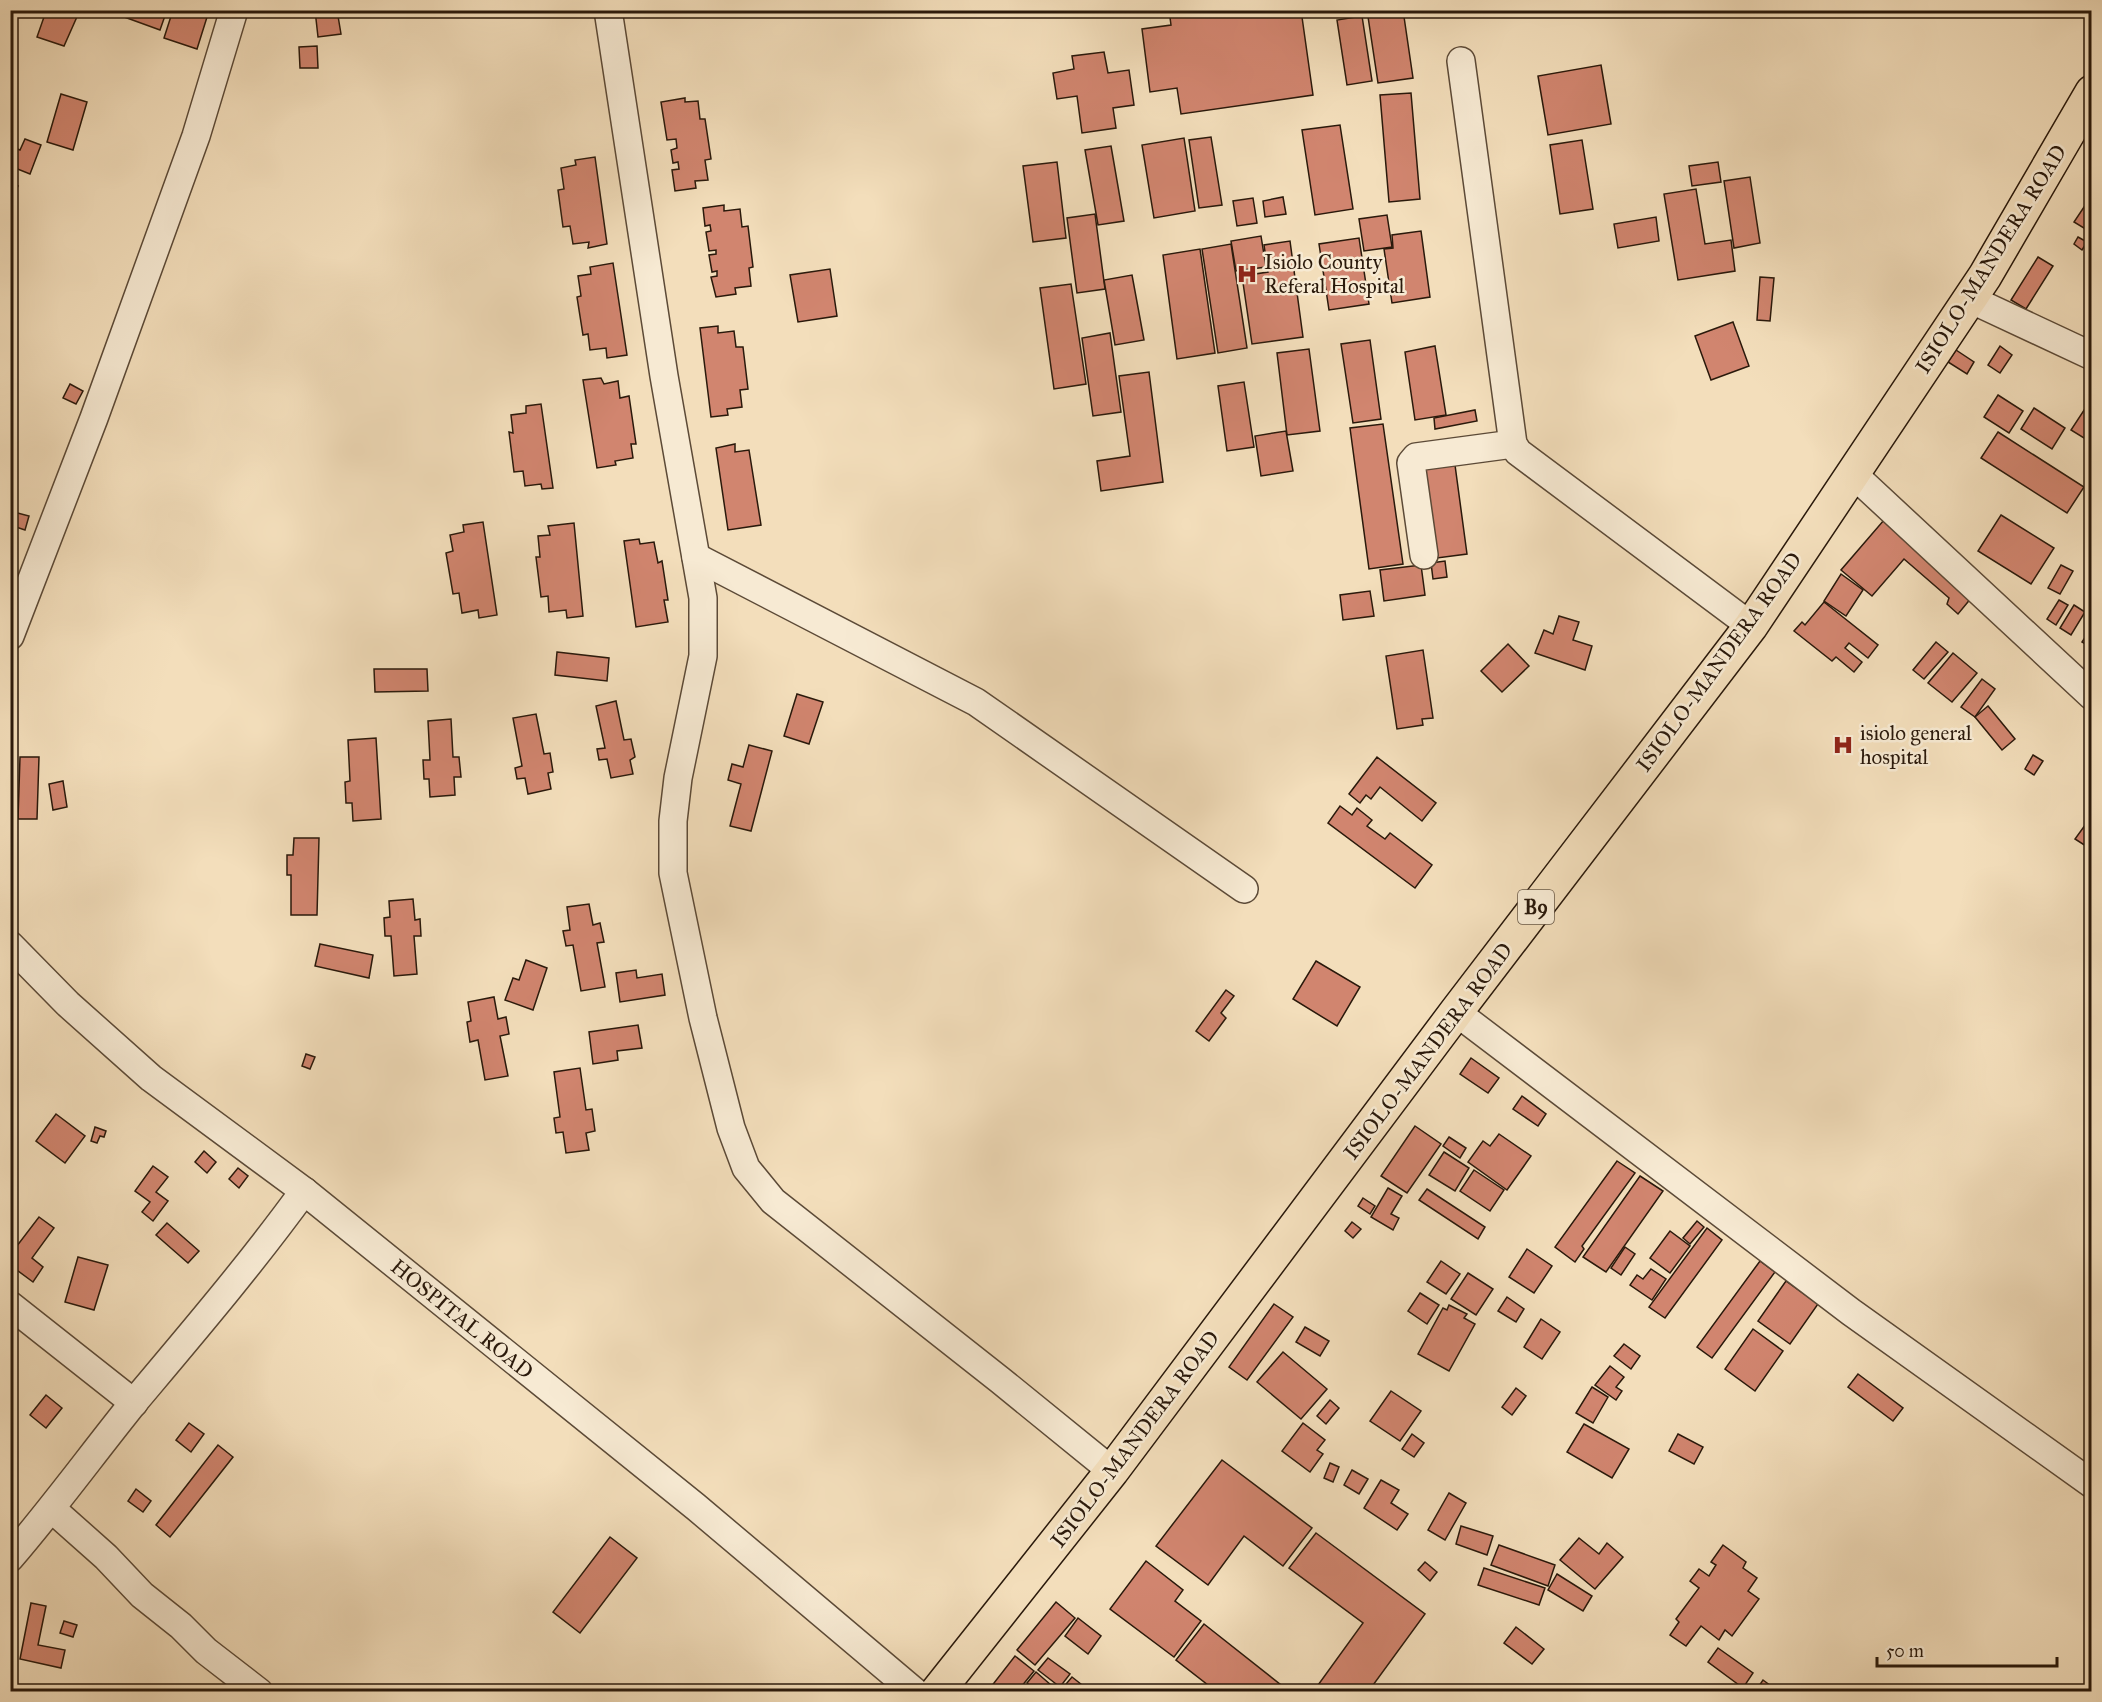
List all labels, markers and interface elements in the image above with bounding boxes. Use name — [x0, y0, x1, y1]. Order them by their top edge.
street label: ISIOLO-MANDERA ROAD — [1910, 140, 2072, 378]
place label: Isiolo County Referal Hospital — [1264, 249, 1405, 299]
hospital icon: Isiolo County Referal Hospital — [1235, 262, 1259, 286]
street label: ISIOLO-MANDERA ROAD — [1631, 547, 1807, 777]
place label: isiolo general hospital — [1860, 720, 1972, 770]
hospital icon: isiolo general hospital — [1831, 733, 1855, 757]
road number: B9 — [1518, 890, 1554, 924]
street label: ISIOLO-MANDERA ROAD — [1338, 937, 1518, 1165]
street label: HOSPITAL ROAD — [385, 1254, 539, 1384]
street label: ISIOLO-MANDERA ROAD — [1045, 1325, 1225, 1553]
scale bar — [1877, 1630, 2057, 1668]
text: 50 m — [1886, 1640, 1924, 1662]

